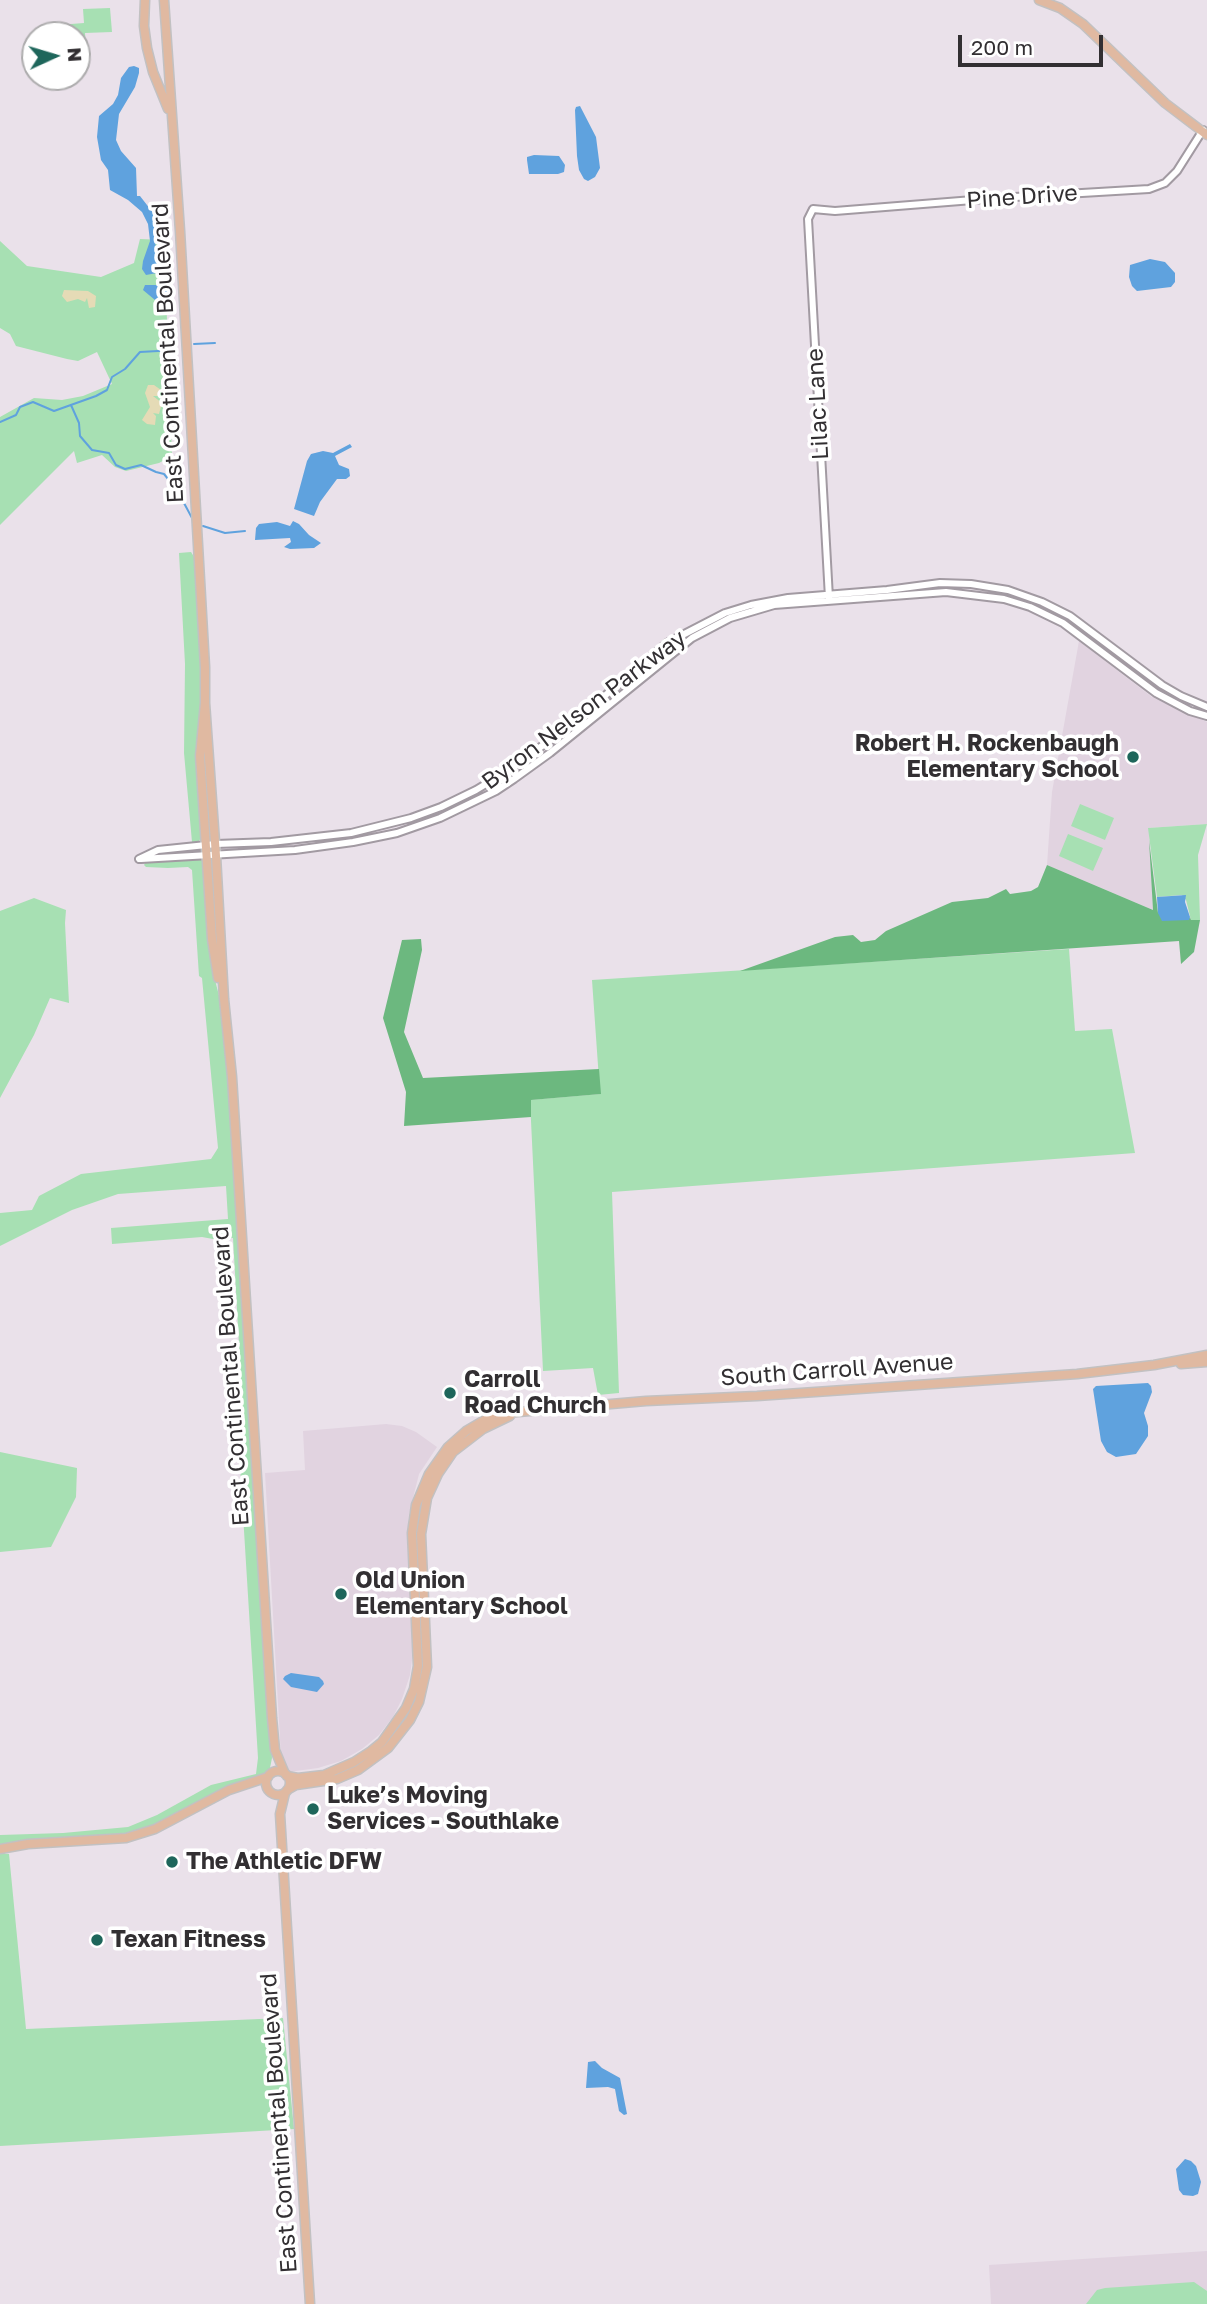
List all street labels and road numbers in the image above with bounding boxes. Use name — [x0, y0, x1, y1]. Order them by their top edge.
street label: Pine Drive — [965, 179, 1079, 215]
street label: East Continental Boulevard — [146, 202, 190, 504]
street label: Lilac Lane — [801, 347, 835, 461]
street label: Byron Nelson Parkway — [477, 624, 691, 796]
street label: East Continental Boulevard — [207, 1225, 255, 1527]
street label: South Carroll Avenue — [720, 1348, 954, 1392]
street label: East Continental Boulevard — [255, 1972, 303, 2274]

